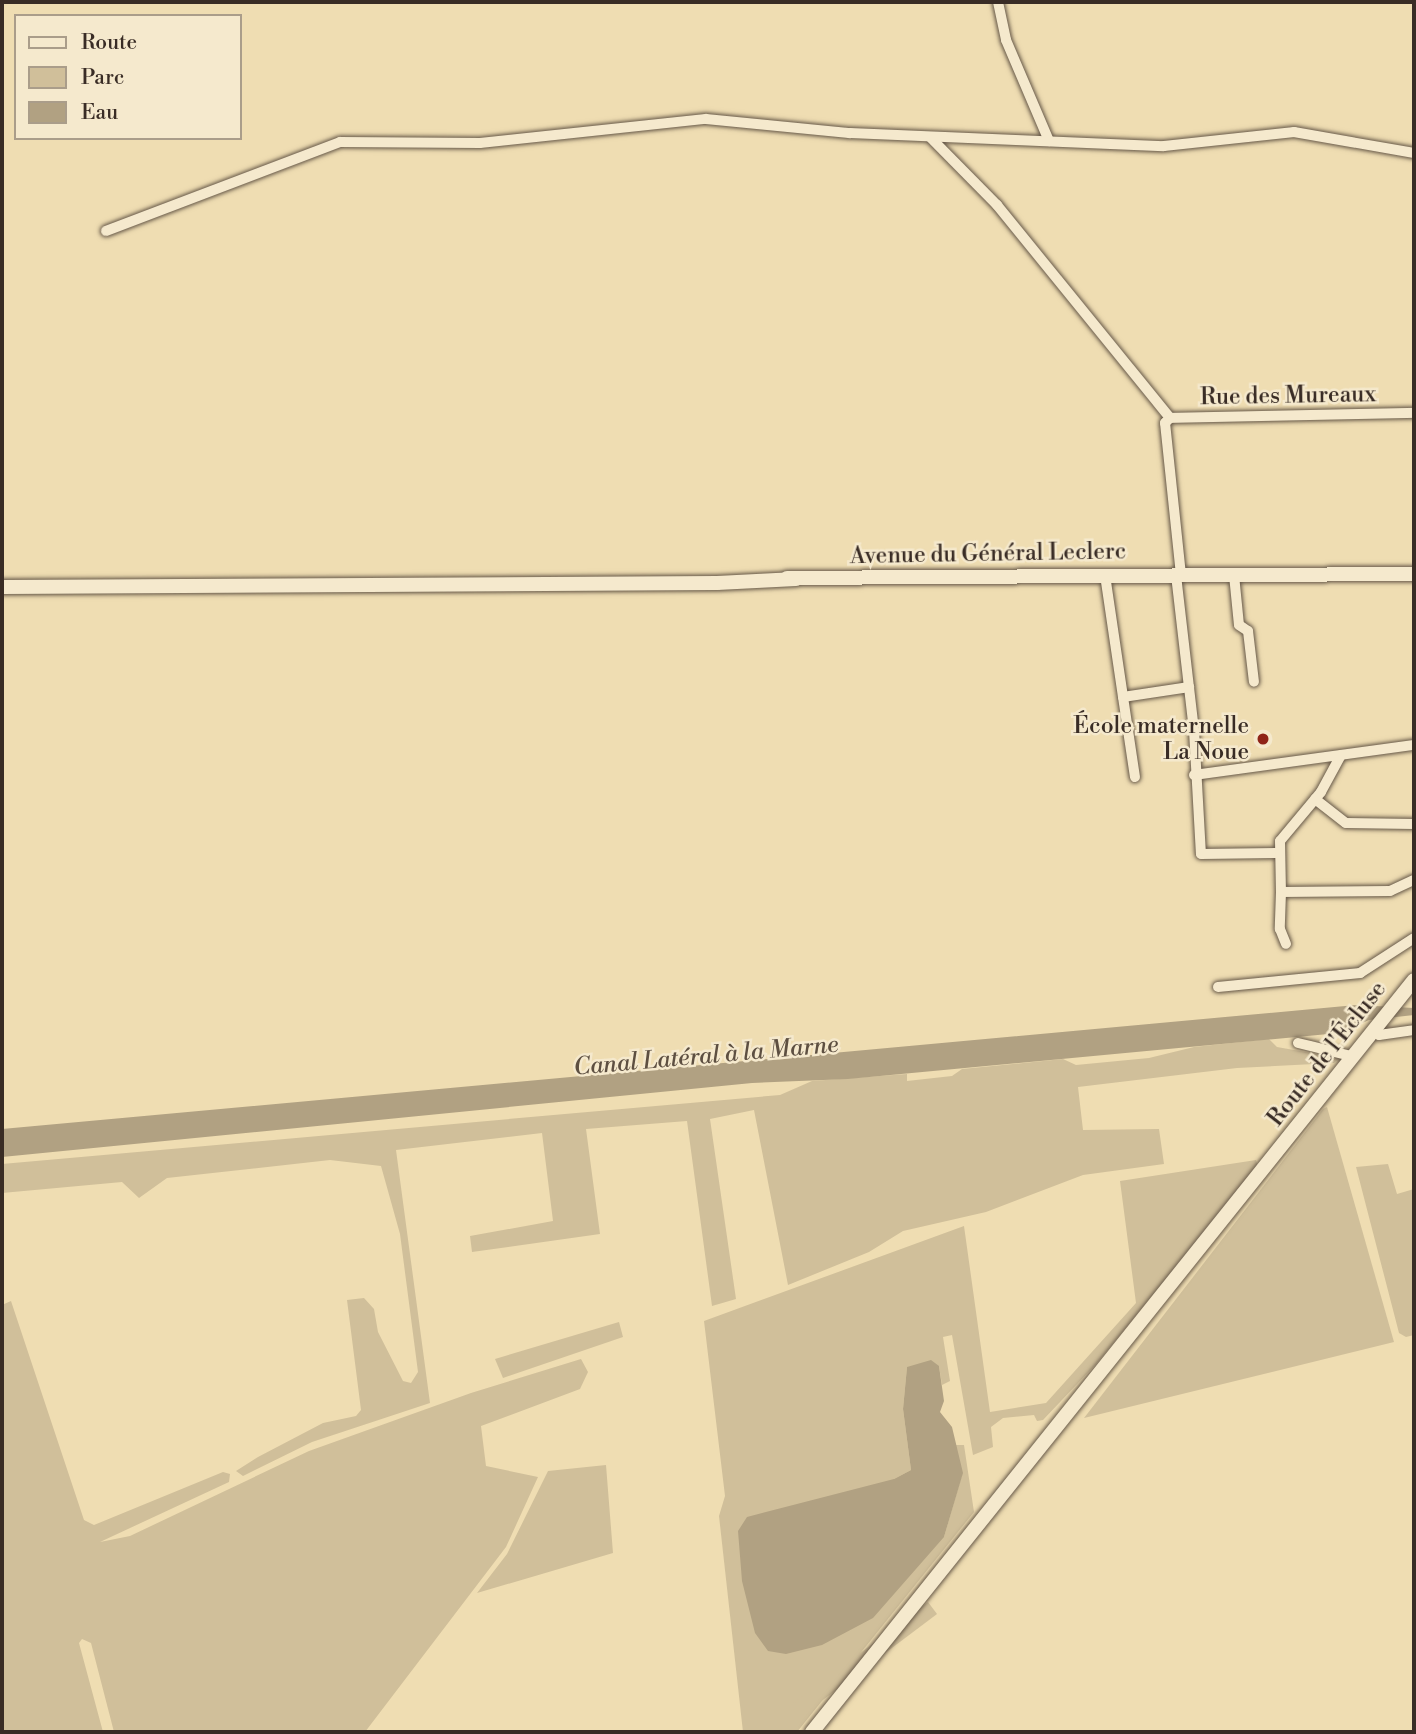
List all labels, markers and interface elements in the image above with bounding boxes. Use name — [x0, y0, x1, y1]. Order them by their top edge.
legend — [14, 14, 242, 140]
text: Route — [81, 30, 137, 56]
text: Parc — [81, 65, 124, 91]
text: Eau — [81, 100, 118, 126]
street label: Rue des Mureaux — [1200, 381, 1376, 411]
street label: Avenue du Général Leclerc — [850, 538, 1126, 570]
place label: École maternelle La Noue — [1073, 712, 1249, 766]
marker: École maternelle La Noue — [1255, 731, 1271, 747]
street label: Route de l'Écluse — [1262, 976, 1392, 1132]
water label: Canal Latéral à la Marne — [573, 1031, 839, 1083]

